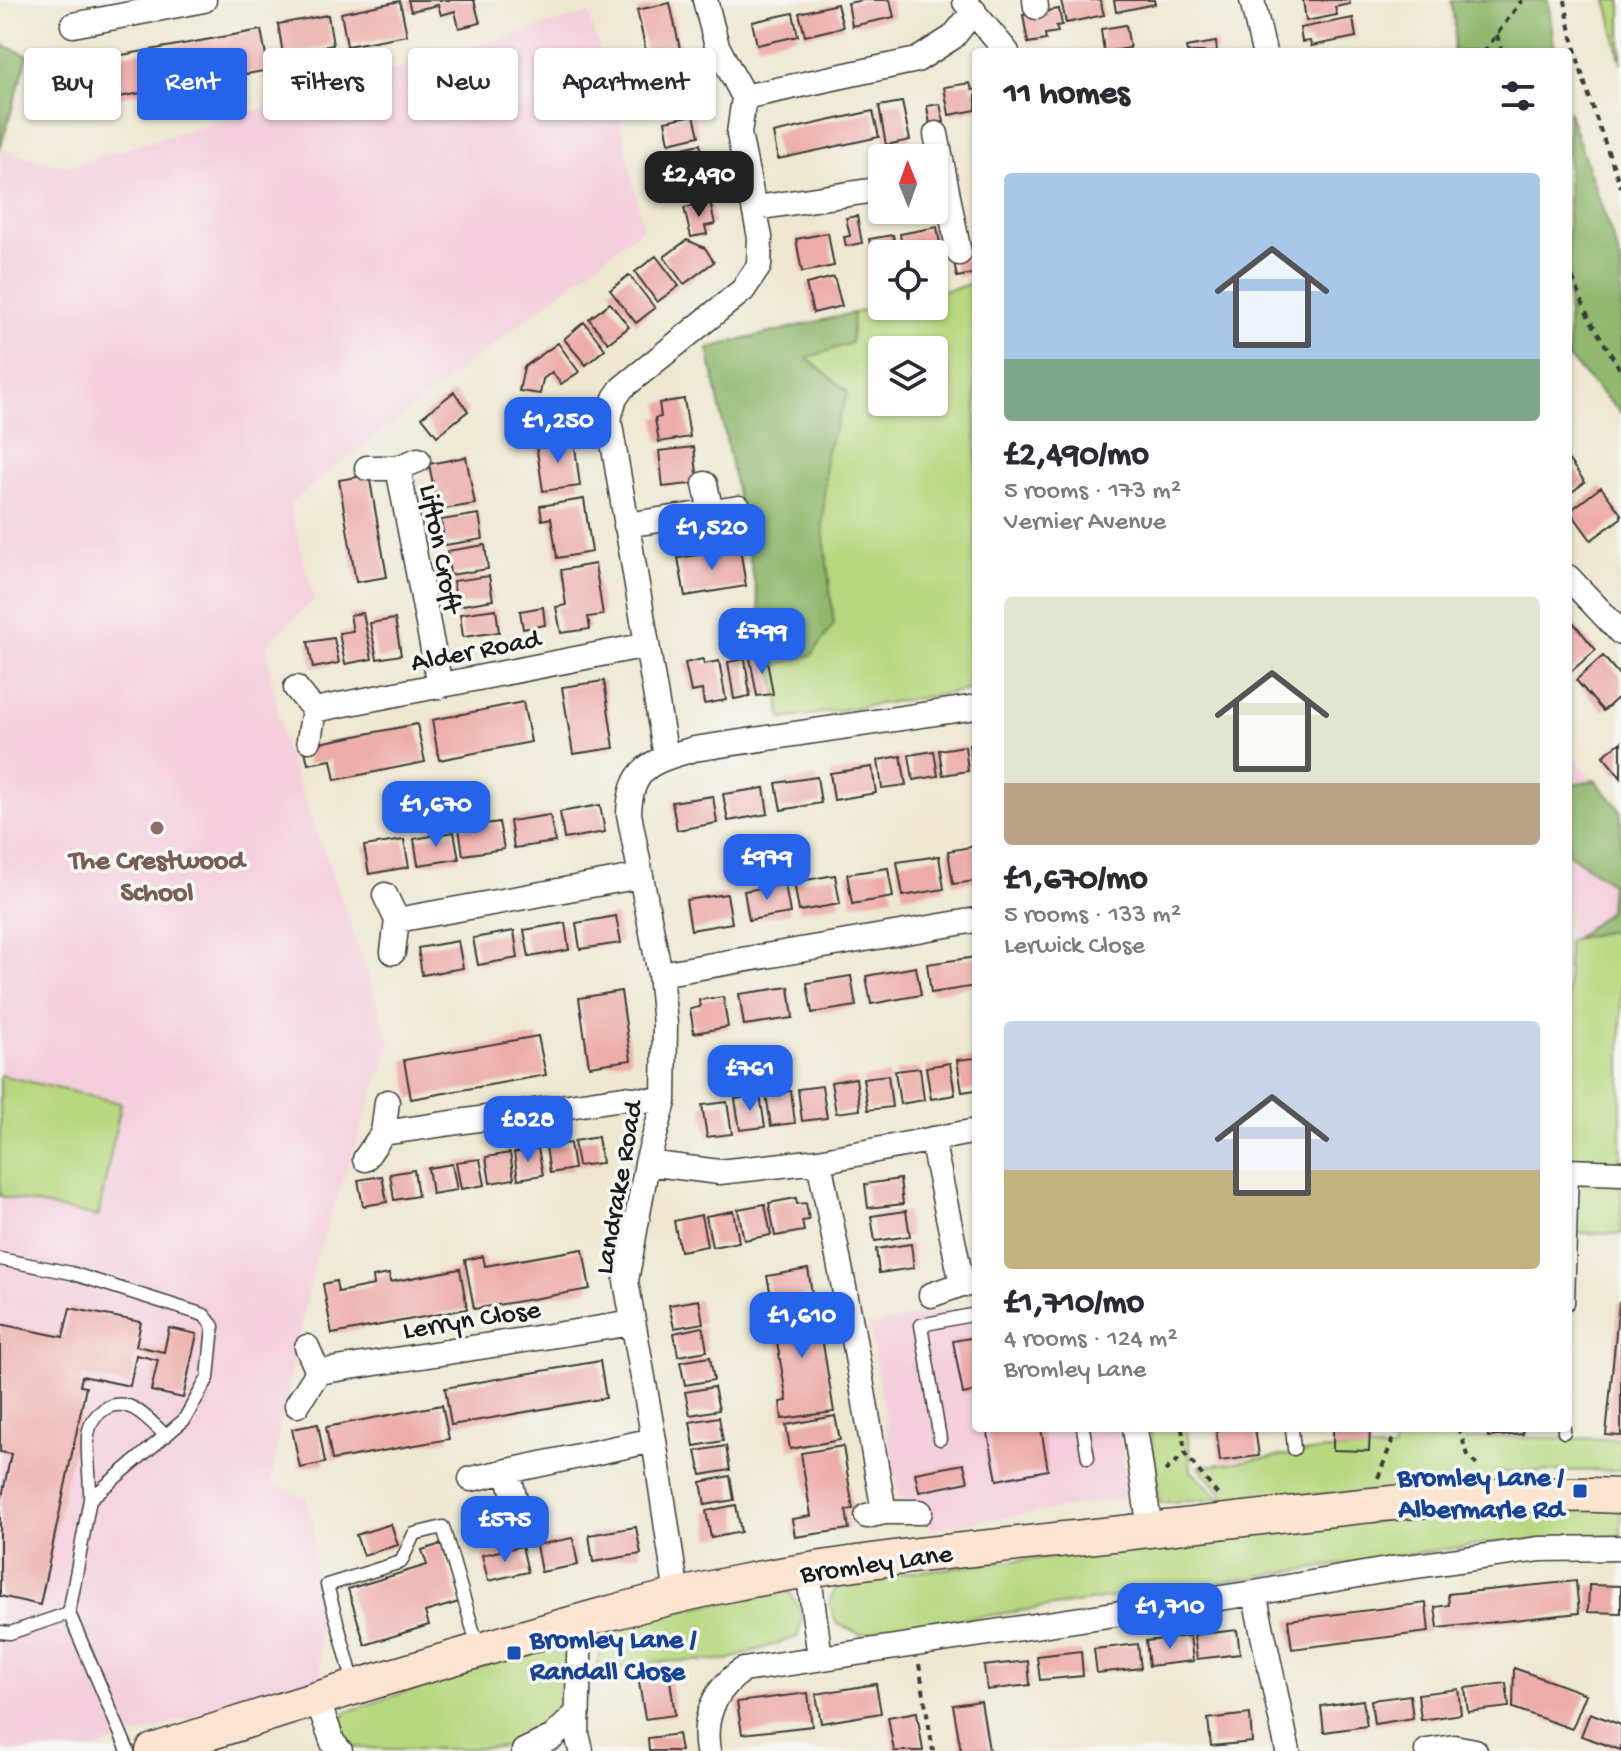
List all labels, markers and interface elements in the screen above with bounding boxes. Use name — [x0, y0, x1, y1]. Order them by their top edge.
chip: Buy — [24, 48, 121, 120]
chip: Rent — [137, 48, 247, 120]
chip: Filters — [263, 48, 392, 120]
chip: New — [408, 48, 518, 120]
chip: Apartment — [534, 48, 716, 120]
icon: filters — [1496, 74, 1540, 118]
text: 11 homes — [1004, 76, 1130, 116]
north arrow — [868, 144, 948, 224]
map controls — [868, 144, 948, 416]
pin: £2,490 — [634, 151, 764, 219]
text: £2,490 — [663, 161, 735, 192]
icon: home — [1200, 225, 1344, 369]
button: locate — [868, 240, 948, 320]
button: layers — [868, 336, 948, 416]
pin: £1,250 — [493, 397, 623, 465]
text: £1,250 — [522, 407, 594, 438]
text: £2,490/mo — [1004, 437, 1149, 477]
text: 5 rooms · 173 m² — [1004, 477, 1181, 508]
street label: Lifton Croft — [410, 482, 468, 619]
pin: £1,520 — [647, 504, 777, 572]
text: Vernier Avenue — [1004, 508, 1166, 539]
text: £1,520 — [676, 514, 748, 545]
pin: £799 — [715, 608, 809, 676]
text: £799 — [736, 618, 788, 649]
street label: Alder Road — [408, 623, 546, 681]
icon: home — [1200, 649, 1344, 793]
pin: £1,670 — [371, 781, 501, 849]
text: £1,670 — [400, 791, 472, 822]
marker: The Crestwood School — [148, 819, 166, 837]
pin: £979 — [720, 834, 814, 902]
text: £979 — [741, 844, 793, 875]
place label: The Crestwood School — [67, 846, 247, 911]
text: £1,670/mo — [1004, 861, 1148, 901]
text: 5 rooms · 133 m² — [1004, 901, 1181, 932]
text: Lerwick Close — [1004, 932, 1145, 963]
pin: £761 — [703, 1045, 797, 1113]
text: £761 — [726, 1055, 774, 1086]
icon: home — [1200, 1073, 1344, 1217]
pin: £828 — [481, 1096, 575, 1164]
street label: Landrake Road — [589, 1096, 652, 1277]
text: £828 — [502, 1106, 554, 1137]
text: £1,710/mo — [1004, 1285, 1144, 1325]
pin: £1,610 — [737, 1292, 867, 1360]
street label: Lerryn Close — [401, 1294, 543, 1349]
text: £1,610 — [768, 1302, 836, 1333]
text: 4 rooms · 124 m² — [1004, 1325, 1178, 1356]
text: Bromley Lane — [1004, 1356, 1146, 1387]
place label: Bromley Lane / Albermarle Rd — [1396, 1463, 1567, 1528]
marker: Bromley Lane / Albermarle Rd — [1571, 1482, 1589, 1500]
pin: £575 — [458, 1496, 552, 1564]
text: £575 — [479, 1506, 531, 1537]
street label: Bromley Lane — [797, 1538, 955, 1593]
pin: £1,710 — [1105, 1583, 1235, 1651]
text: £1,710 — [1136, 1593, 1205, 1624]
place label: Bromley Lane / Randall Close — [529, 1625, 697, 1690]
marker: Bromley Lane / Randall Close — [505, 1644, 523, 1662]

